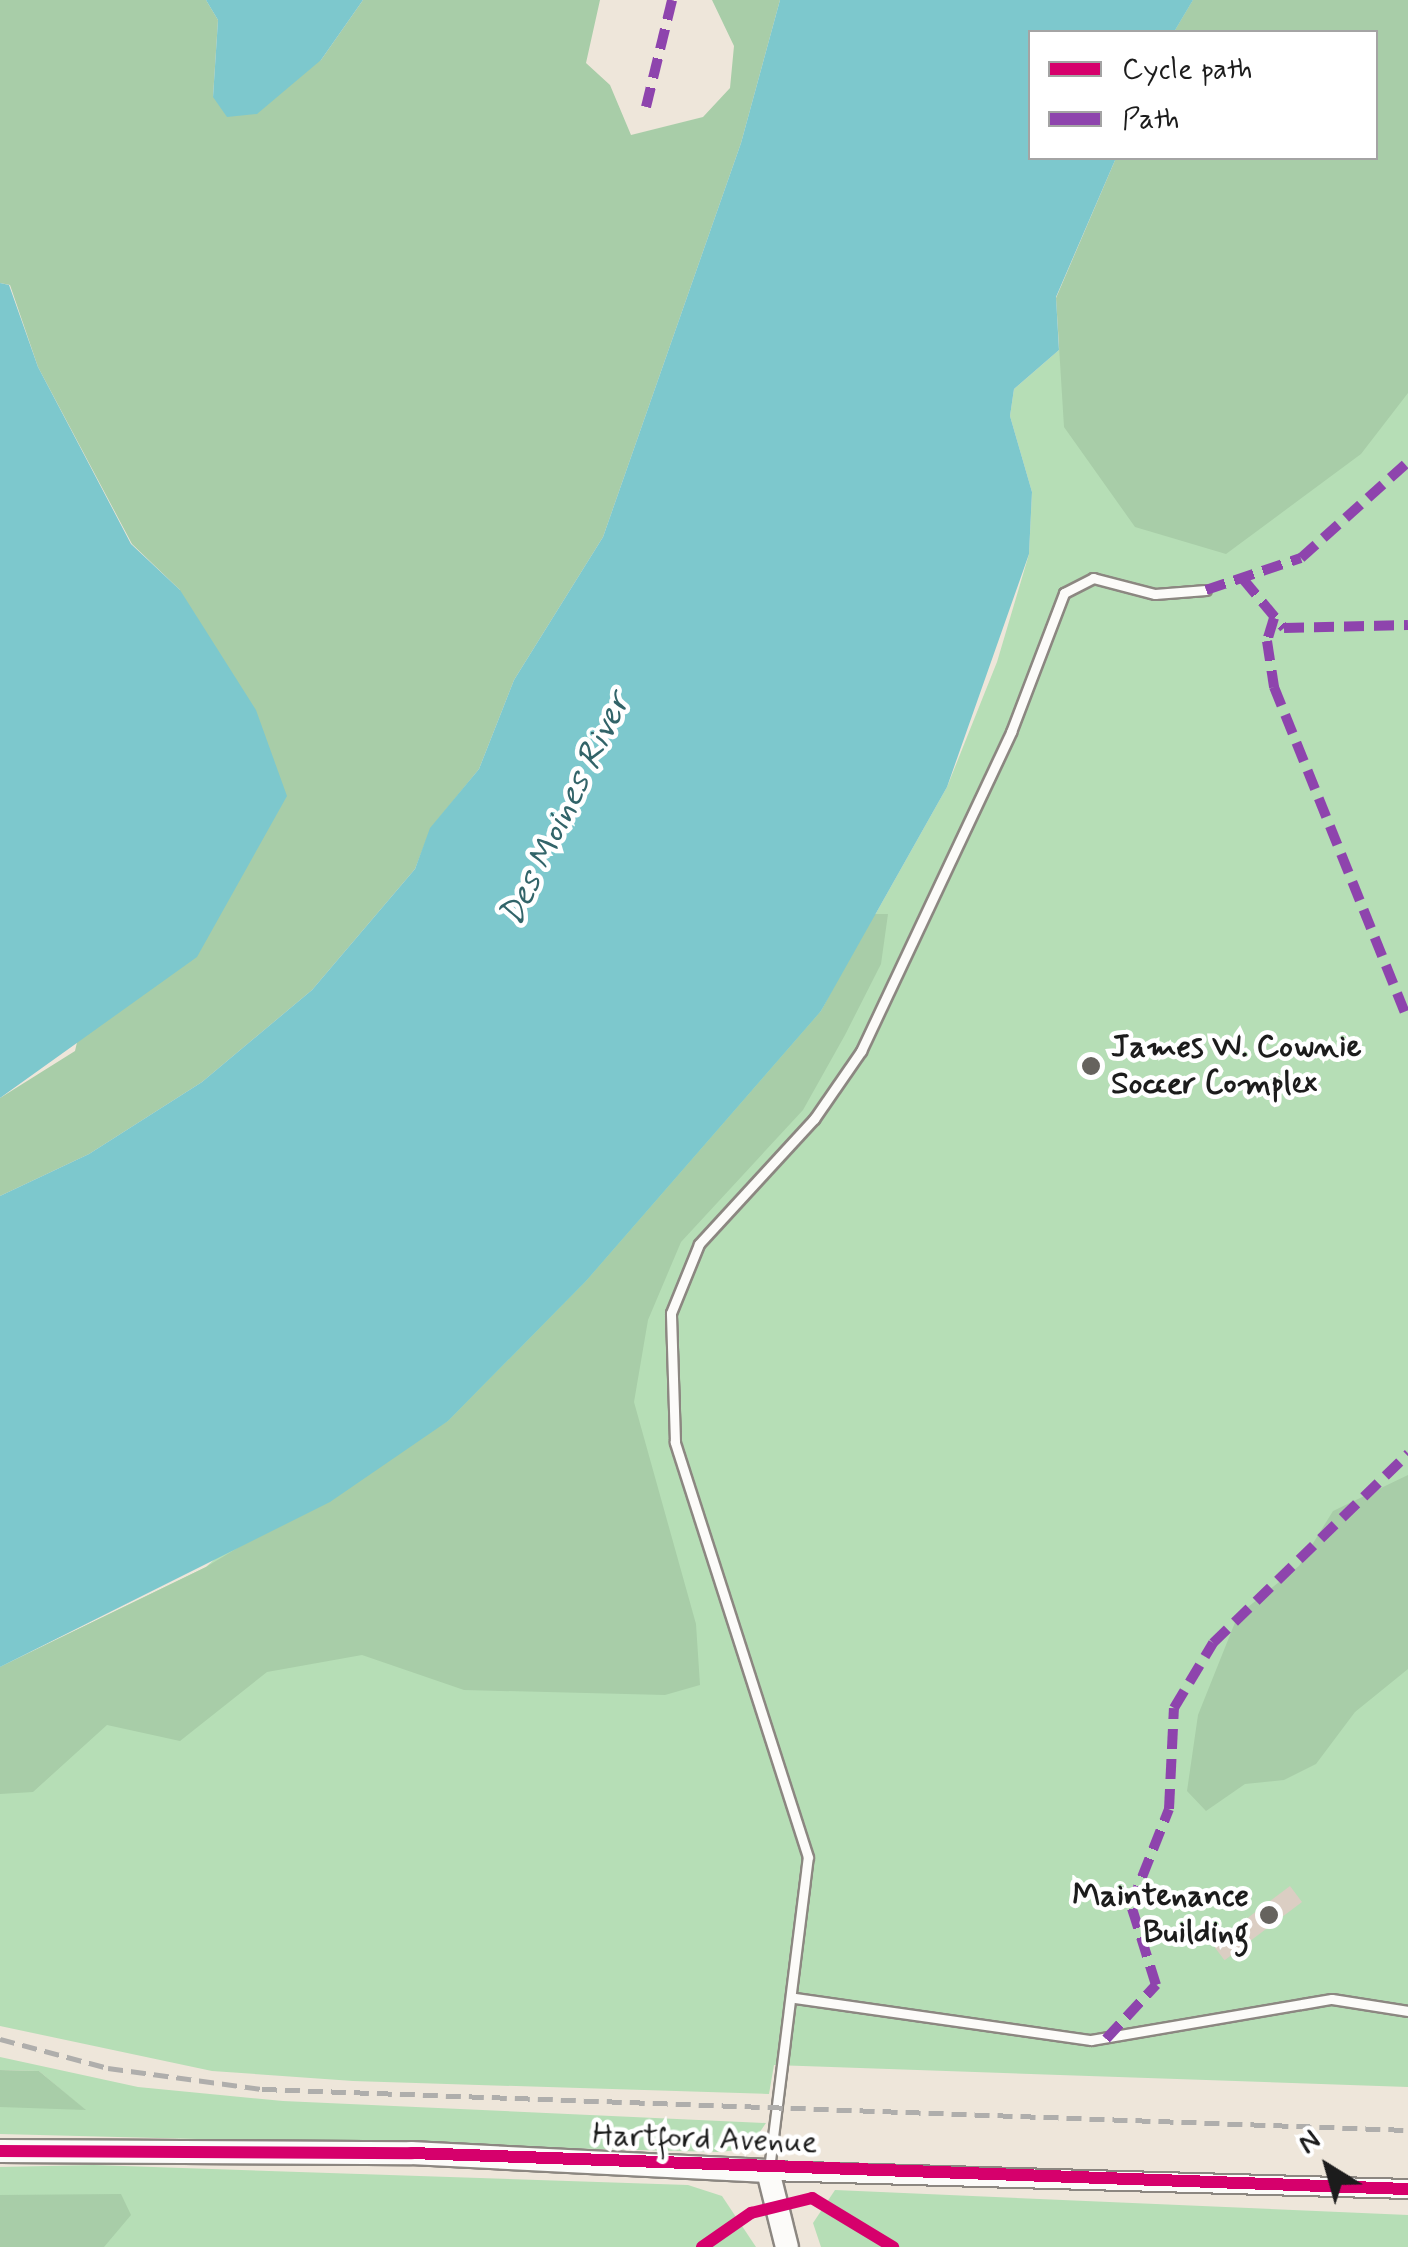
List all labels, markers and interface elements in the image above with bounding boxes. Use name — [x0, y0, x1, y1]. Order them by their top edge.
legend — [1028, 30, 1378, 160]
text: Cycle path — [1122, 50, 1253, 89]
text: Path — [1122, 100, 1180, 139]
water label: Des Moines River — [490, 686, 640, 934]
place label: James W. Cownie Soccer Complex — [1111, 1029, 1361, 1104]
marker: James W. Cownie Soccer Complex — [1080, 1055, 1102, 1077]
place label: Maintenance Building — [1072, 1878, 1249, 1953]
marker: Maintenance Building — [1258, 1904, 1280, 1926]
street label: Hartford Avenue — [591, 2116, 819, 2162]
north arrow — [1278, 2117, 1378, 2217]
text: N — [1291, 2122, 1328, 2163]

